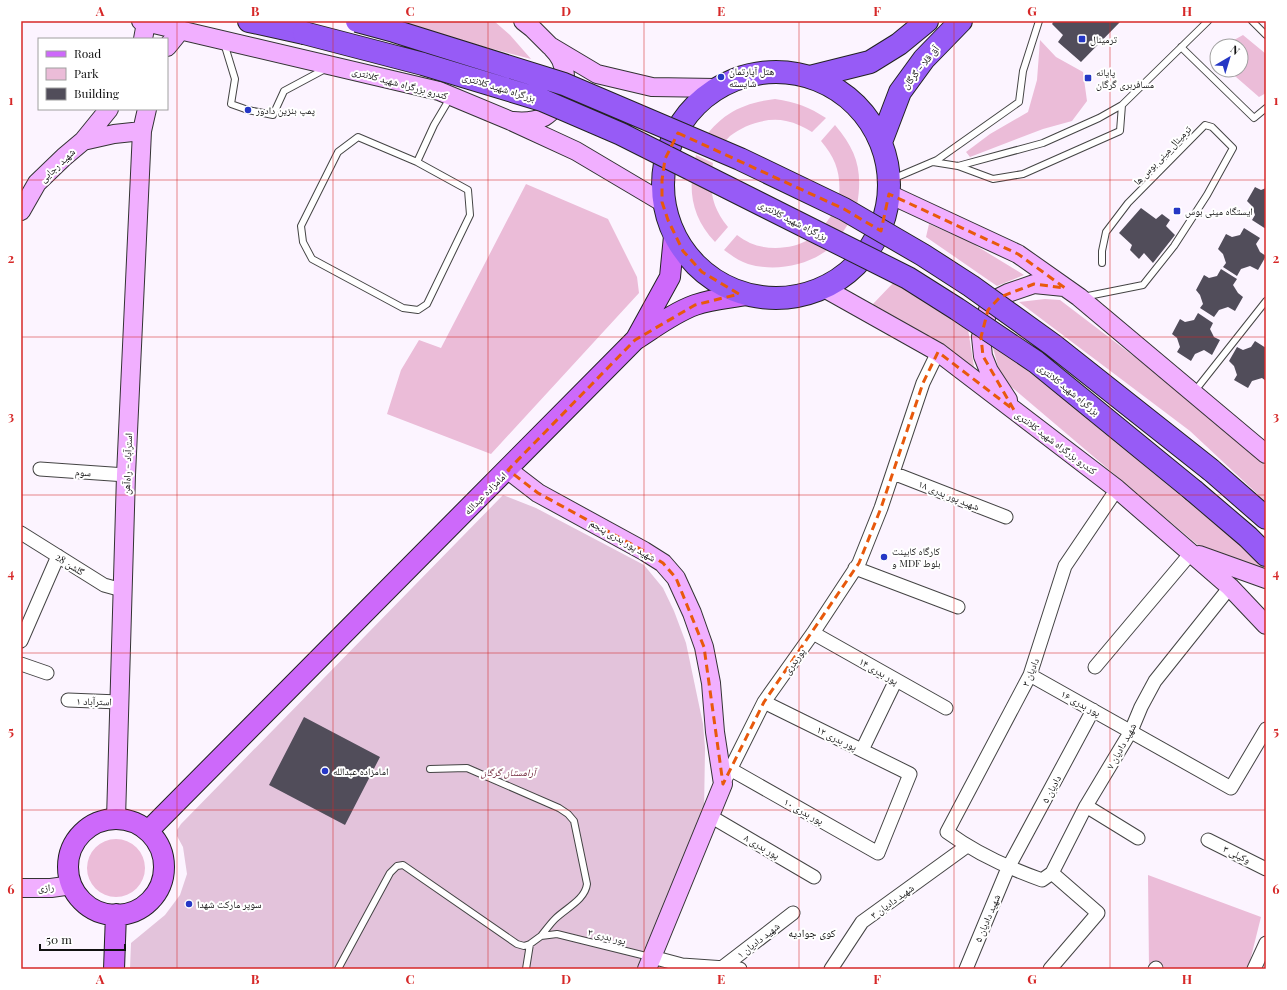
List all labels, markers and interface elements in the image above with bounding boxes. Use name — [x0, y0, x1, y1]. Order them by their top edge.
text: A — [95, 2, 105, 19]
text: B — [251, 2, 260, 19]
text: C — [405, 2, 415, 19]
text: D — [561, 2, 571, 19]
text: E — [717, 2, 725, 19]
text: F — [873, 2, 881, 19]
text: G — [1027, 2, 1037, 19]
text: H — [1182, 2, 1192, 19]
place label: ترمینال — [1090, 32, 1117, 46]
marker: ترمینال — [1077, 34, 1087, 44]
legend — [38, 38, 168, 110]
north arrow — [1209, 38, 1249, 78]
text: N — [1228, 41, 1243, 58]
street label: آق قلا - گرگان — [898, 42, 942, 92]
text: Road — [74, 45, 101, 61]
street label: کندرو بزرگراه شهید کلانتری — [351, 63, 449, 103]
place label: هتل آپارتمان شایسته — [729, 64, 774, 90]
text: Park — [74, 65, 99, 81]
place label: پایانه مسافربری گرگان — [1096, 65, 1155, 91]
street label: بزرگراه شهید کلانتری — [461, 69, 538, 105]
marker: هتل آپارتمان شایسته — [716, 72, 726, 82]
marker: پایانه مسافربری گرگان — [1083, 73, 1093, 83]
text: Building — [74, 85, 120, 101]
text: 1 — [9, 91, 14, 108]
text: 1 — [1274, 91, 1279, 108]
place label: پمپ بنزین دادور — [255, 103, 315, 117]
marker: پمپ بنزین دادور — [243, 105, 253, 115]
street label: ترمینال مینی بوس ها — [1130, 122, 1194, 188]
street label: شهید رجایی — [36, 145, 78, 185]
street label: بزرگراه شهید کلانتری — [756, 197, 830, 244]
place label: ایستگاه مینی بوس — [1185, 204, 1253, 218]
marker: ایستگاه مینی بوس — [1172, 206, 1182, 216]
text: 2 — [8, 249, 15, 266]
text: 2 — [1273, 249, 1280, 266]
street label: بزرگراه شهید کلانتری — [1035, 360, 1103, 418]
text: 3 — [8, 407, 14, 424]
street label: کندرو بزرگراه شهید کلانتری — [1012, 407, 1100, 477]
text: 3 — [1273, 407, 1279, 424]
street label: استرآباد - راه‌آهن — [119, 433, 135, 495]
street label: سوم — [75, 465, 92, 480]
street label: امامزاده عبدالله — [460, 468, 510, 518]
street label: شهید پور بدری ۱۸ — [916, 476, 982, 514]
street label: شهید پور بدری پنجم — [587, 515, 659, 566]
place label: کارگاه کابینت و MDF بلوط — [892, 544, 941, 570]
street label: گلشن 28 — [53, 550, 88, 579]
marker: کارگاه کابینت و MDF بلوط — [879, 552, 889, 562]
text: 4 — [8, 564, 15, 581]
text: 4 — [1273, 564, 1280, 581]
street label: پوربدری — [780, 645, 808, 677]
street label: پور بدری ۱۴ — [857, 654, 901, 688]
street label: دادیان ۳ — [1018, 656, 1042, 688]
street label: پور بدری ۱۶ — [1059, 686, 1103, 720]
street label: استرآباد ۱ — [76, 694, 112, 708]
street label: شهید دادیان ۷ — [1103, 720, 1140, 772]
text: 5 — [8, 722, 14, 739]
street label: پور بدری ۱۲ — [814, 722, 860, 754]
text: 5 — [1273, 722, 1279, 739]
place label: امامزاده عبدالله — [333, 764, 388, 778]
park label: آرامستان گرگان — [480, 765, 538, 779]
marker: امامزاده عبدالله — [320, 766, 330, 776]
street label: دادیان ۵ — [1038, 773, 1064, 805]
street label: پور بدری ۱۰ — [782, 794, 826, 828]
street label: پور بدری ۸ — [742, 830, 782, 862]
street label: وکیلی ۳ — [1221, 841, 1253, 867]
text: 6 — [7, 880, 15, 897]
street label: رازی — [38, 880, 55, 894]
street label: ۳ شهید دادیان — [867, 880, 917, 922]
text: 6 — [1272, 880, 1280, 897]
street label: ۵ شهید دادیان — [971, 892, 1004, 944]
place label: سوپر مارکت شهدا — [197, 897, 262, 911]
marker: سوپر مارکت شهدا — [184, 899, 194, 909]
street label: ۱ شهید دادیان — [734, 919, 783, 961]
street label: پور بدری ۳ — [586, 924, 628, 948]
district label: کوی جوادیه — [788, 925, 836, 940]
scale bar — [40, 926, 125, 952]
text: 50 m — [46, 931, 72, 947]
text: A — [95, 970, 105, 987]
text: B — [251, 970, 260, 987]
text: C — [405, 970, 415, 987]
text: D — [561, 970, 571, 987]
text: E — [717, 970, 725, 987]
text: F — [873, 970, 881, 987]
text: G — [1027, 970, 1037, 987]
text: H — [1182, 970, 1192, 987]

